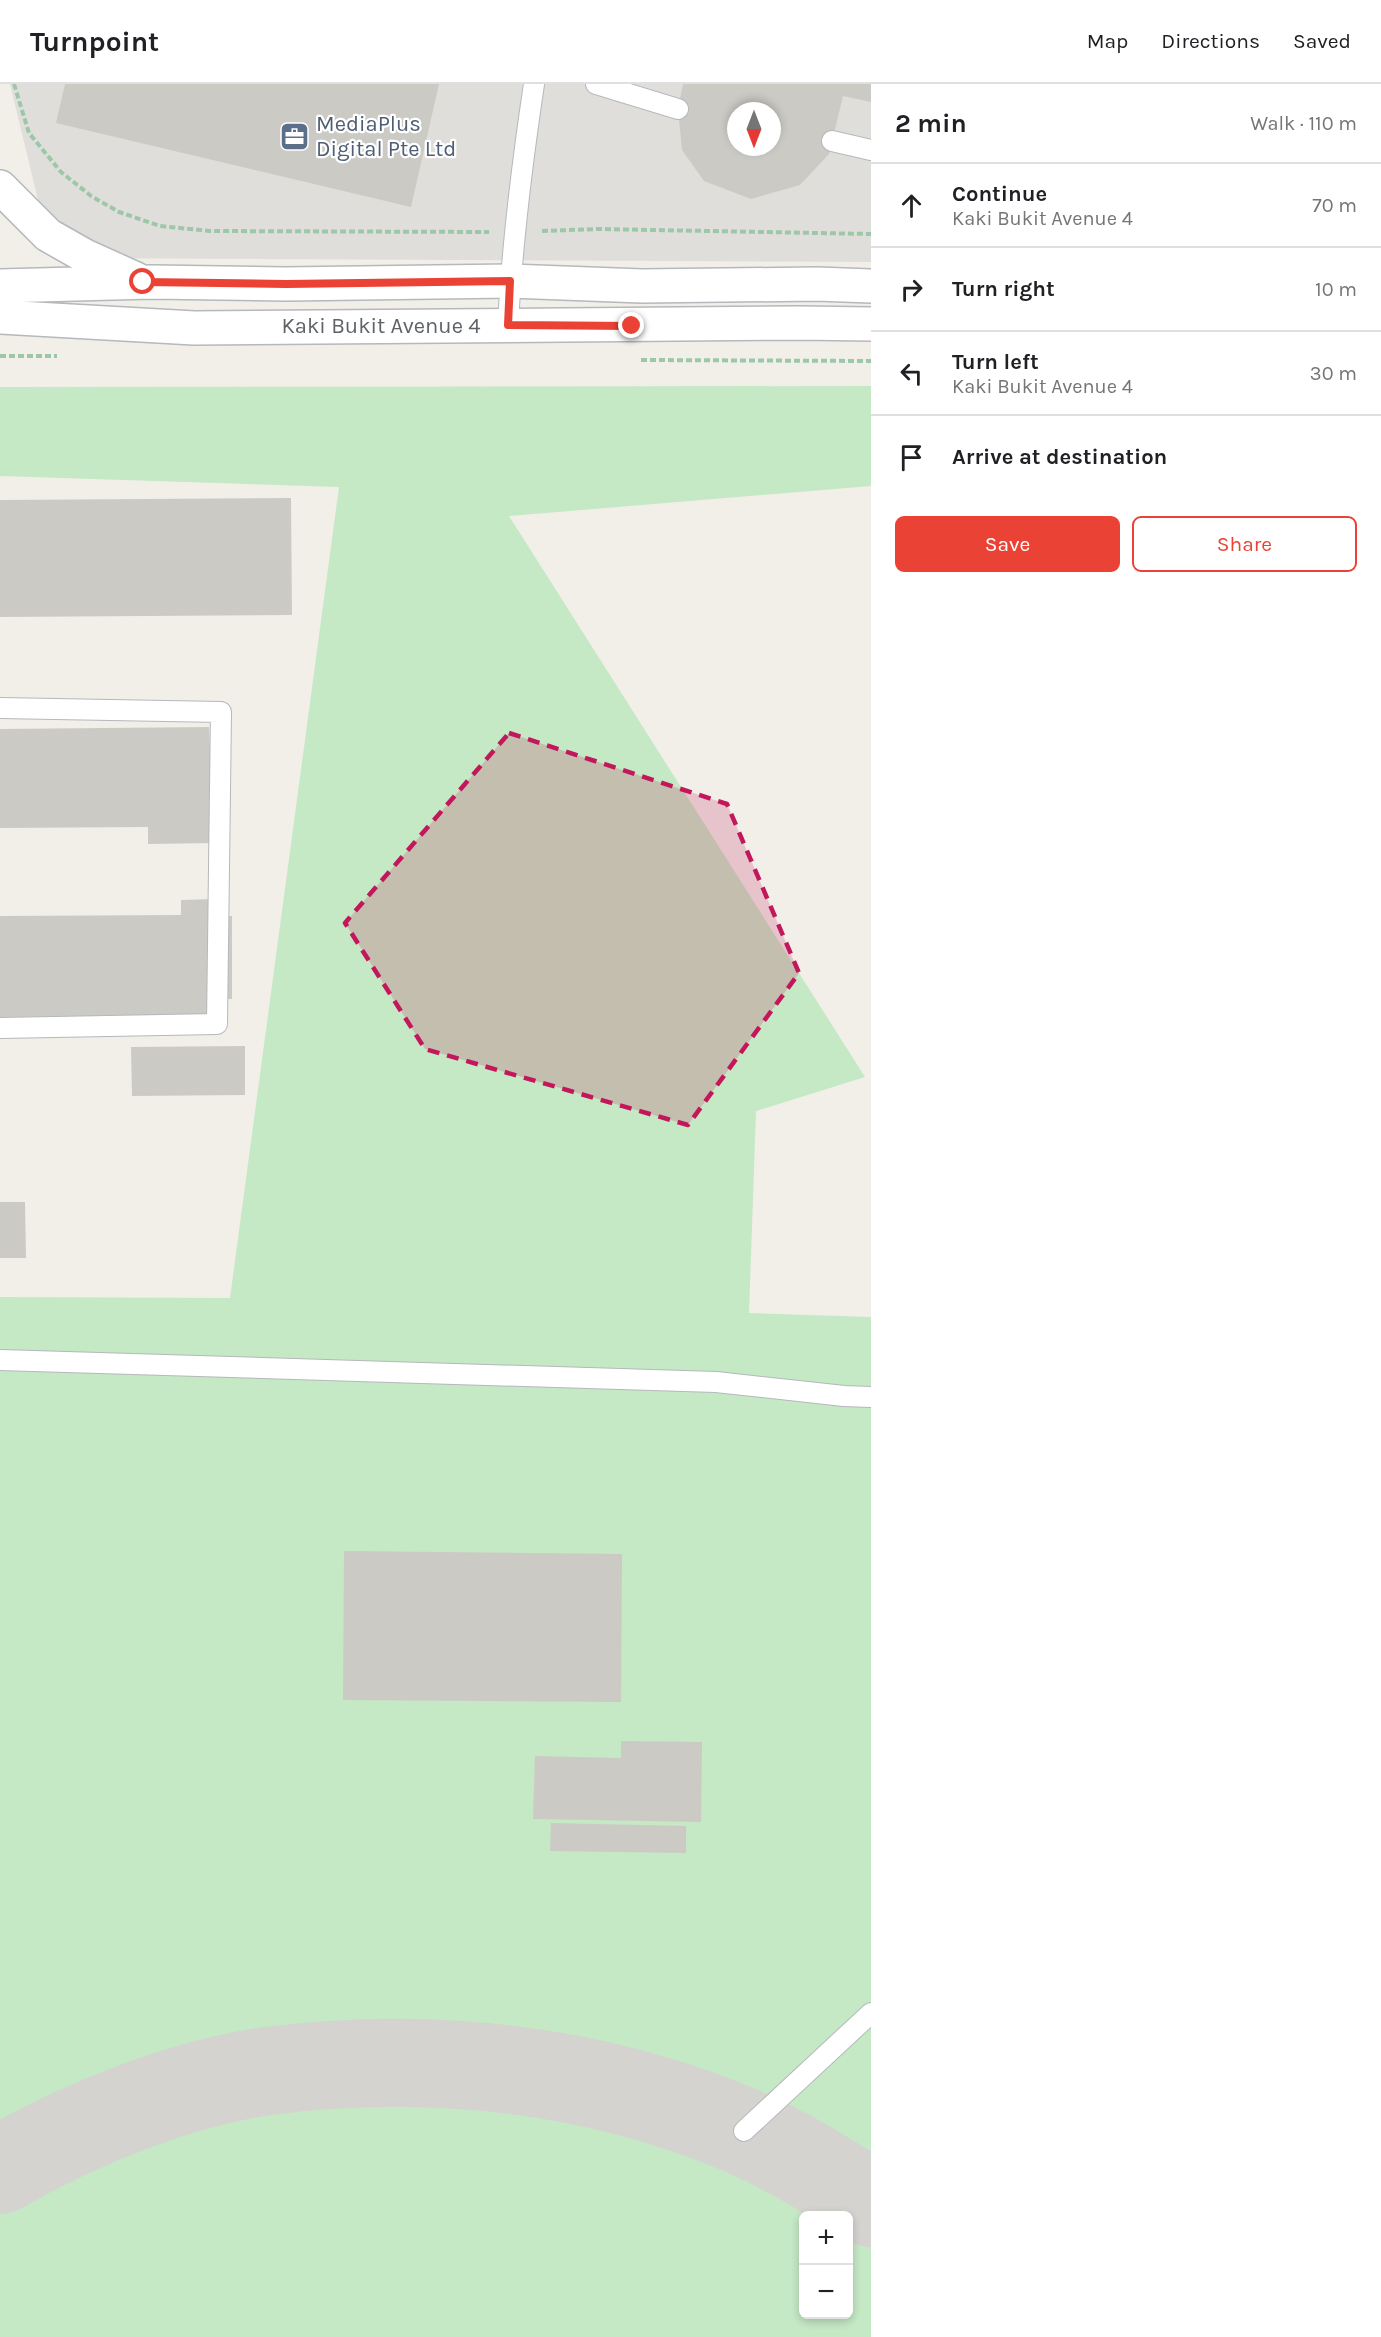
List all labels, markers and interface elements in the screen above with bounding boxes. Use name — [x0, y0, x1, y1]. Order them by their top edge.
text: Turnpoint — [30, 25, 159, 58]
text: Map — [1087, 29, 1128, 53]
text: Directions — [1161, 29, 1260, 53]
text: Saved — [1293, 29, 1351, 53]
north arrow — [727, 102, 781, 156]
text: 2 min — [895, 108, 967, 139]
place label: MediaPlus Digital Pte Ltd — [316, 111, 456, 162]
text: Walk · 110 m — [1250, 112, 1357, 135]
office icon: MediaPlus Digital Pte Ltd — [279, 121, 311, 153]
text: Continue — [952, 181, 1047, 207]
icon: ahead — [895, 189, 928, 222]
text: 70 m — [1312, 194, 1357, 217]
text: Kaki Bukit Avenue 4 — [952, 207, 1133, 230]
route start — [129, 268, 155, 294]
icon: right — [895, 273, 928, 306]
text: Turn right — [952, 276, 1055, 302]
text: 10 m — [1315, 278, 1357, 301]
route end — [618, 312, 644, 338]
street label: Kaki Bukit Avenue 4 — [281, 313, 481, 339]
text: Turn left — [952, 349, 1039, 375]
icon: left — [895, 357, 928, 390]
text: 30 m — [1310, 362, 1357, 385]
text: Kaki Bukit Avenue 4 — [952, 375, 1133, 398]
icon: arrive — [895, 441, 928, 474]
text: Arrive at destination — [952, 444, 1167, 470]
button: Save — [895, 516, 1120, 572]
button: Share — [1132, 516, 1357, 572]
map controls — [799, 2211, 853, 2319]
button: + — [799, 2211, 853, 2265]
button: − — [799, 2265, 853, 2319]

